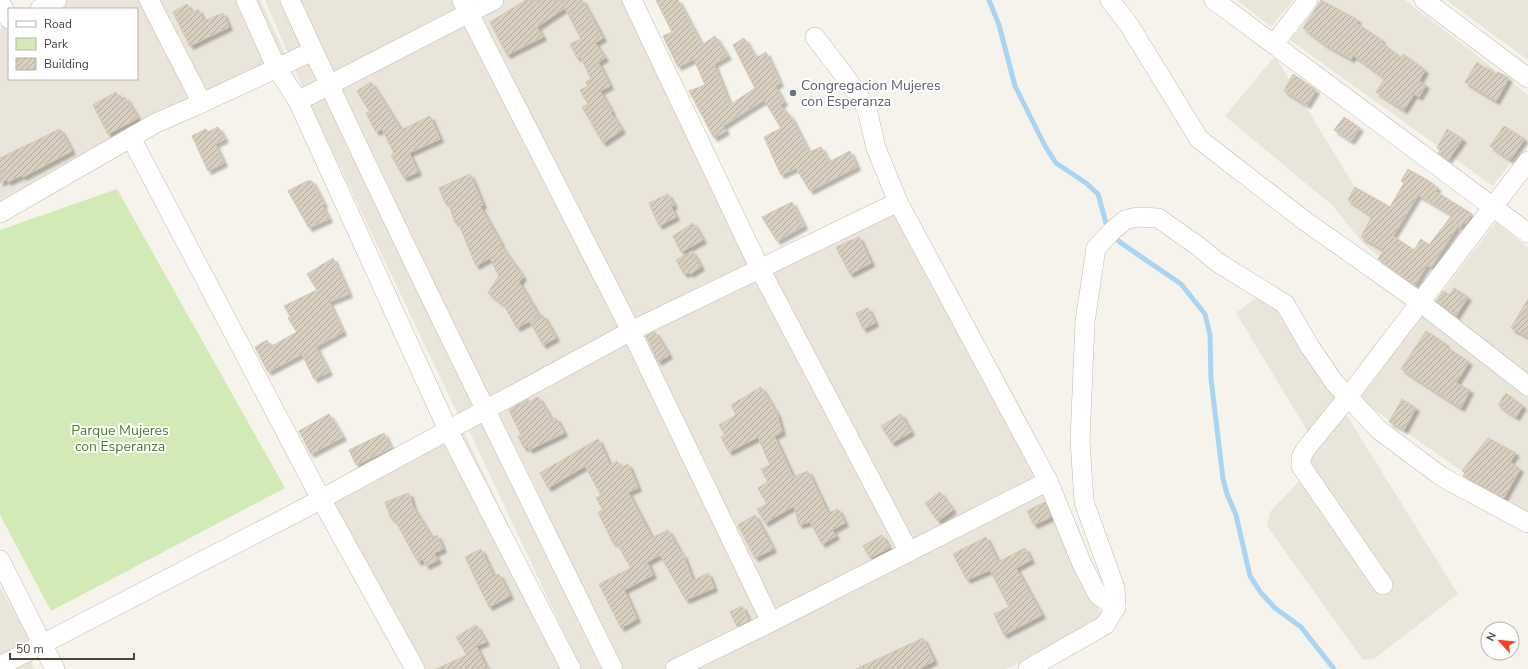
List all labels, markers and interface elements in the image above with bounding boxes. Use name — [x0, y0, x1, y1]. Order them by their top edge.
legend — [8, 8, 138, 80]
text: Road — [44, 16, 72, 32]
text: Park — [44, 36, 69, 52]
text: Building — [44, 56, 89, 72]
place label: Congregacion Mujeres con Esperanza — [801, 76, 941, 111]
marker: Congregacion Mujeres con Esperanza — [788, 88, 798, 98]
park label: Parque Mujeres con Esperanza — [71, 421, 169, 456]
north arrow — [1480, 621, 1520, 661]
text: N — [1483, 630, 1500, 644]
scale bar — [10, 635, 134, 661]
text: 50 m — [16, 641, 44, 657]

